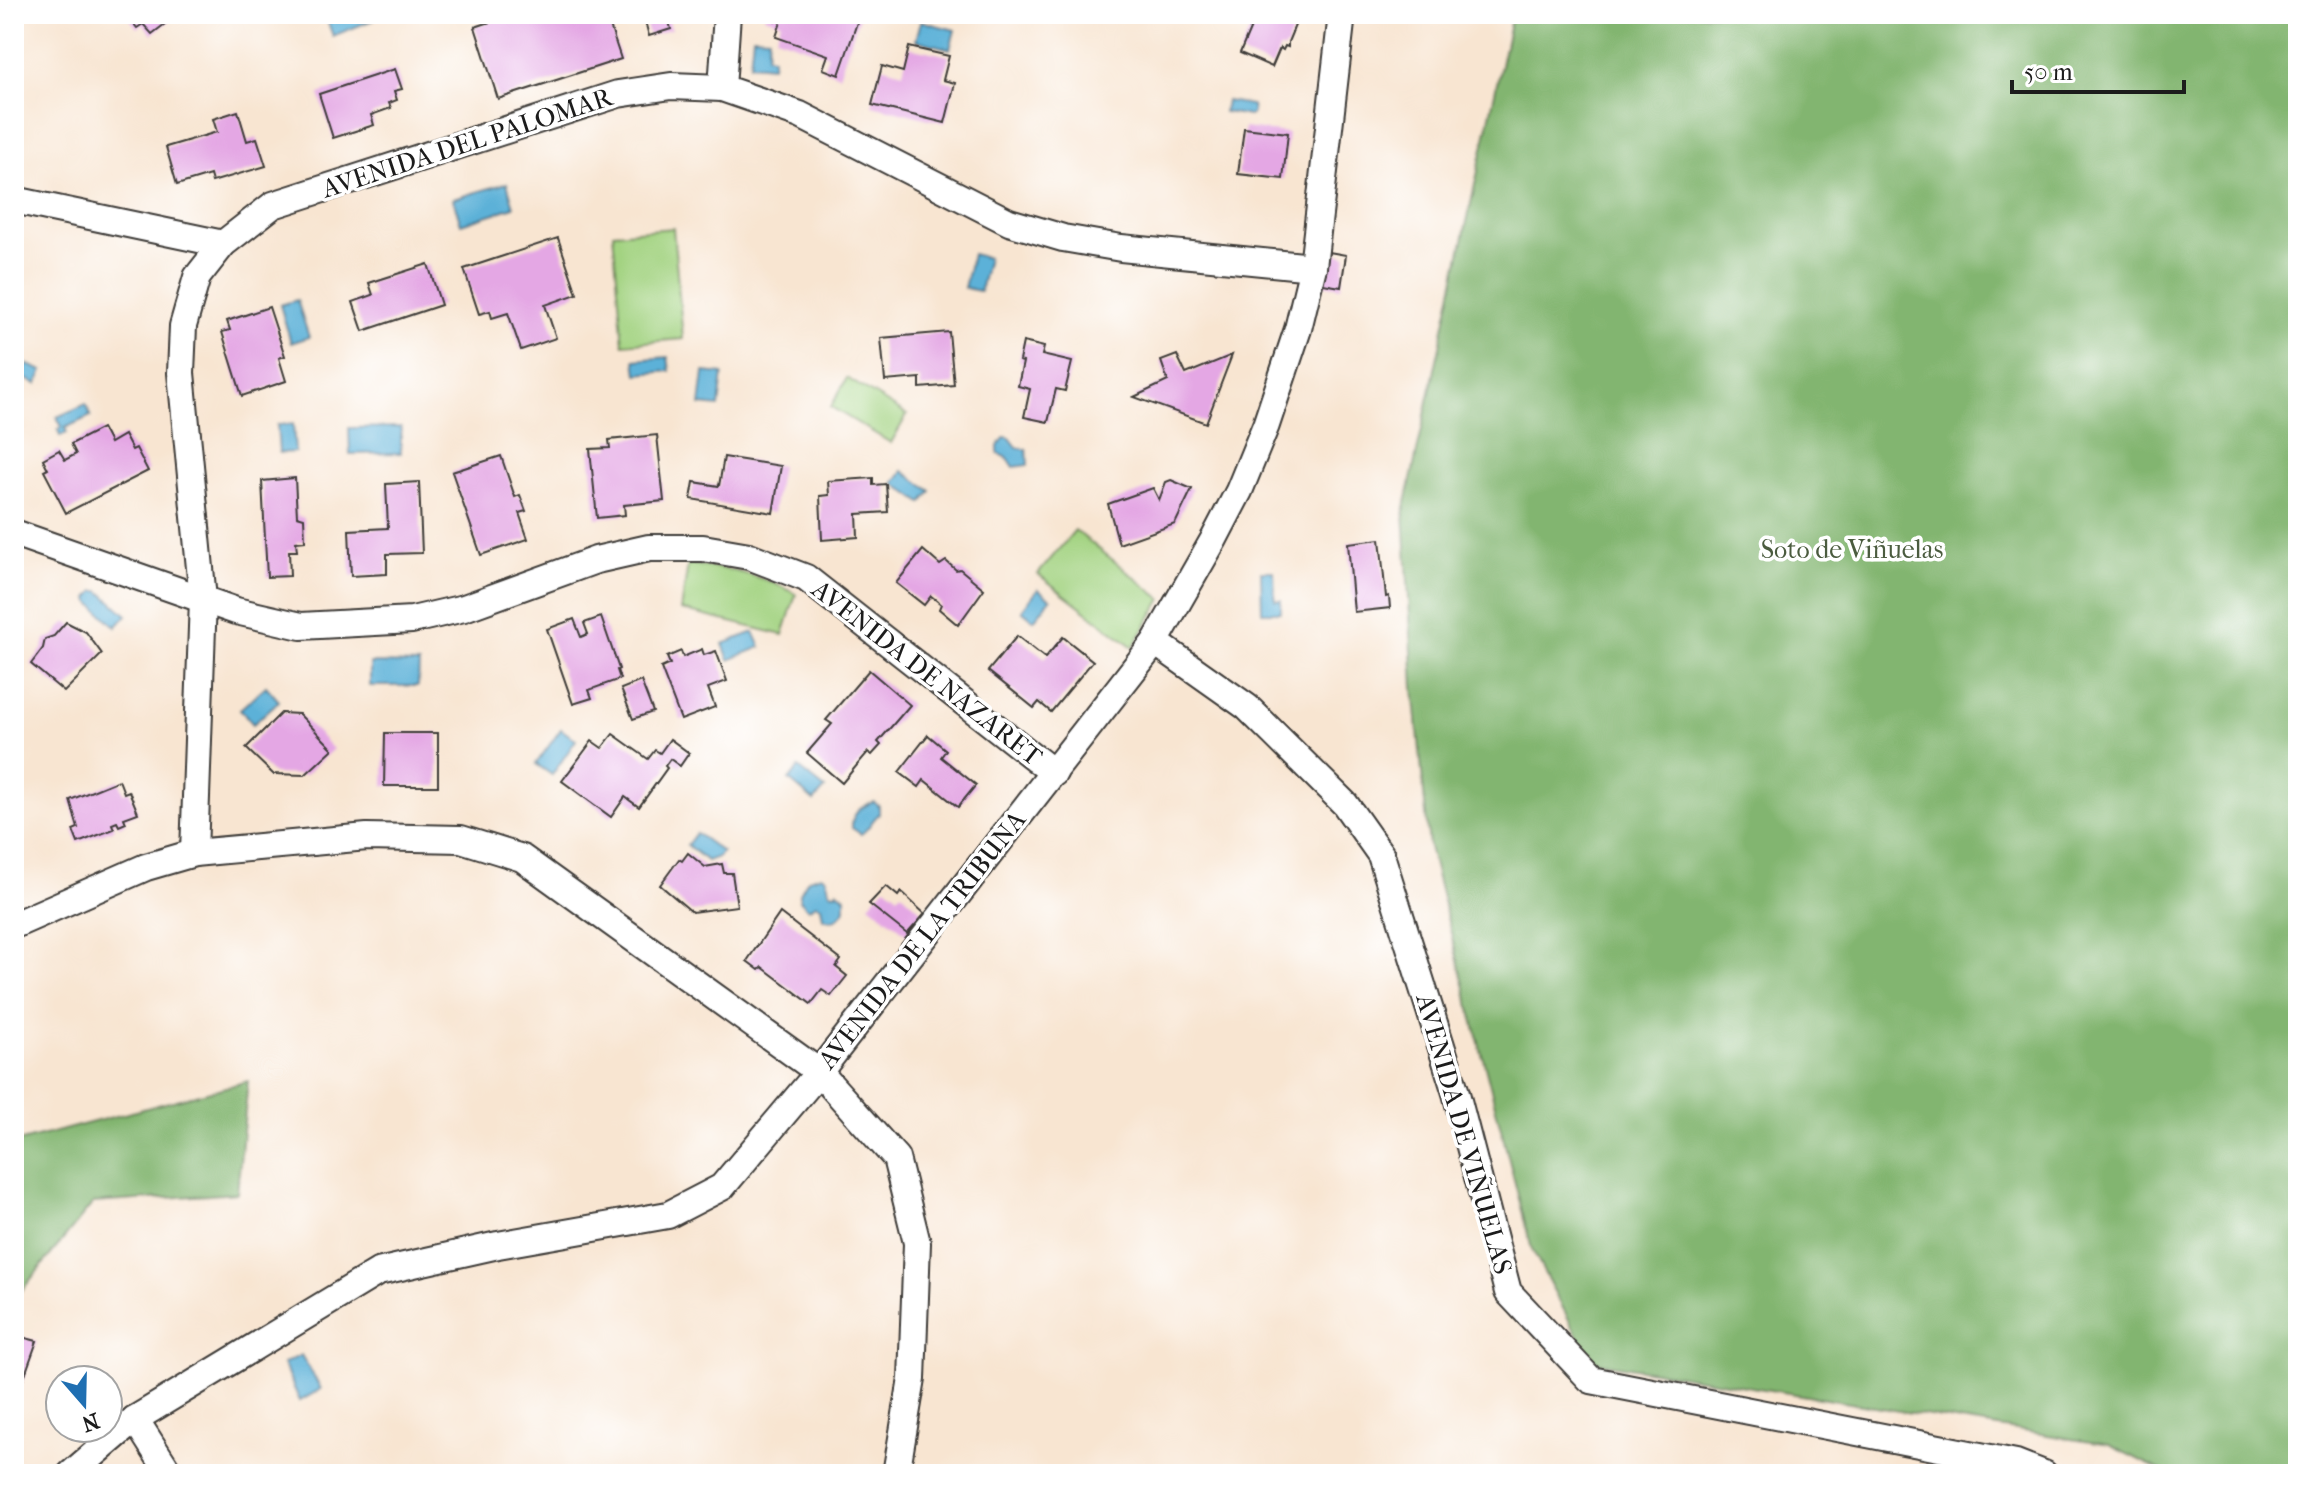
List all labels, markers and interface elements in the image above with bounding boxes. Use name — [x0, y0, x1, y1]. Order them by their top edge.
scale bar — [2012, 44, 2184, 94]
text: 50 m — [2024, 58, 2073, 86]
street label: AVENIDA DEL PALOMAR — [317, 81, 617, 205]
park label: Soto de Viñuelas — [1761, 534, 1943, 565]
street label: AVENIDA DE NAZARET — [805, 573, 1049, 773]
street label: AVENIDA DE LA TRIBUNA — [811, 804, 1033, 1076]
street label: AVENIDA DE VIÑUELAS — [1409, 989, 1520, 1278]
north arrow — [44, 1364, 124, 1444]
text: N — [78, 1407, 103, 1437]

